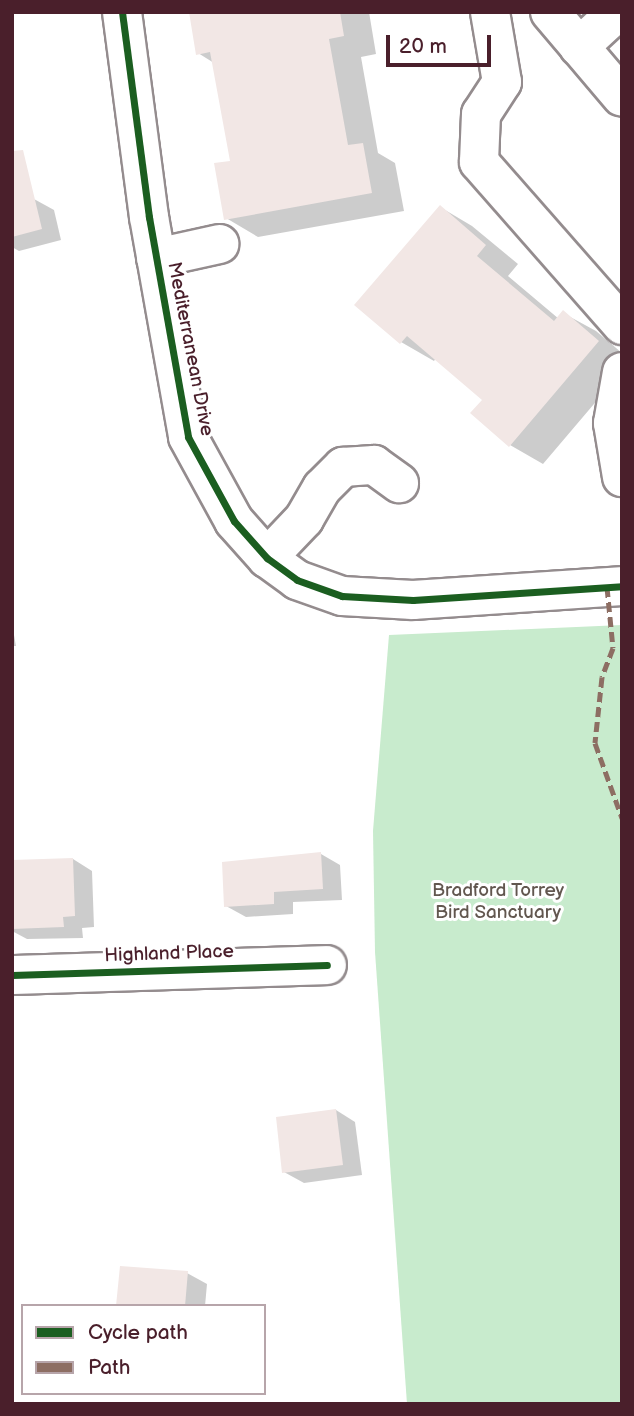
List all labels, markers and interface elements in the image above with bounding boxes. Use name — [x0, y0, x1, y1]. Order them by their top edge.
scale bar — [389, 21, 494, 65]
text: 20 m — [399, 34, 447, 59]
street label: Mediterranean Drive — [162, 260, 218, 438]
park label: Bradford Torrey Bird Sanctuary — [432, 880, 564, 924]
street label: Highland Place — [104, 940, 234, 968]
legend — [21, 1304, 266, 1395]
text: Cycle path — [88, 1320, 188, 1345]
text: Path — [88, 1355, 130, 1380]

